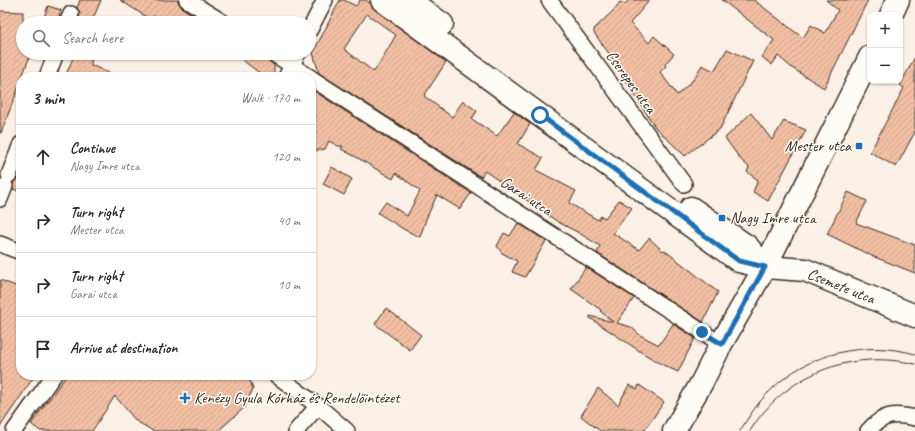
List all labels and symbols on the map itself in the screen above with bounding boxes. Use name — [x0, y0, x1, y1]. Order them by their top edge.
street label: Cserepes utca — [601, 47, 662, 119]
route start — [531, 106, 549, 124]
place label: Mester utca — [785, 136, 852, 156]
marker: Mester utca — [854, 141, 864, 151]
street label: Garai utca — [496, 172, 557, 221]
place label: Nagy Imre utca — [730, 208, 817, 228]
marker: Nagy Imre utca — [717, 213, 727, 223]
street label: Csemete utca — [804, 263, 879, 309]
route end — [693, 323, 711, 341]
place label: Kenézy Gyula Kórház és Rendelőintézet — [194, 388, 401, 408]
marker: Kenézy Gyula Kórház és Rendelőintézet — [179, 392, 191, 404]

